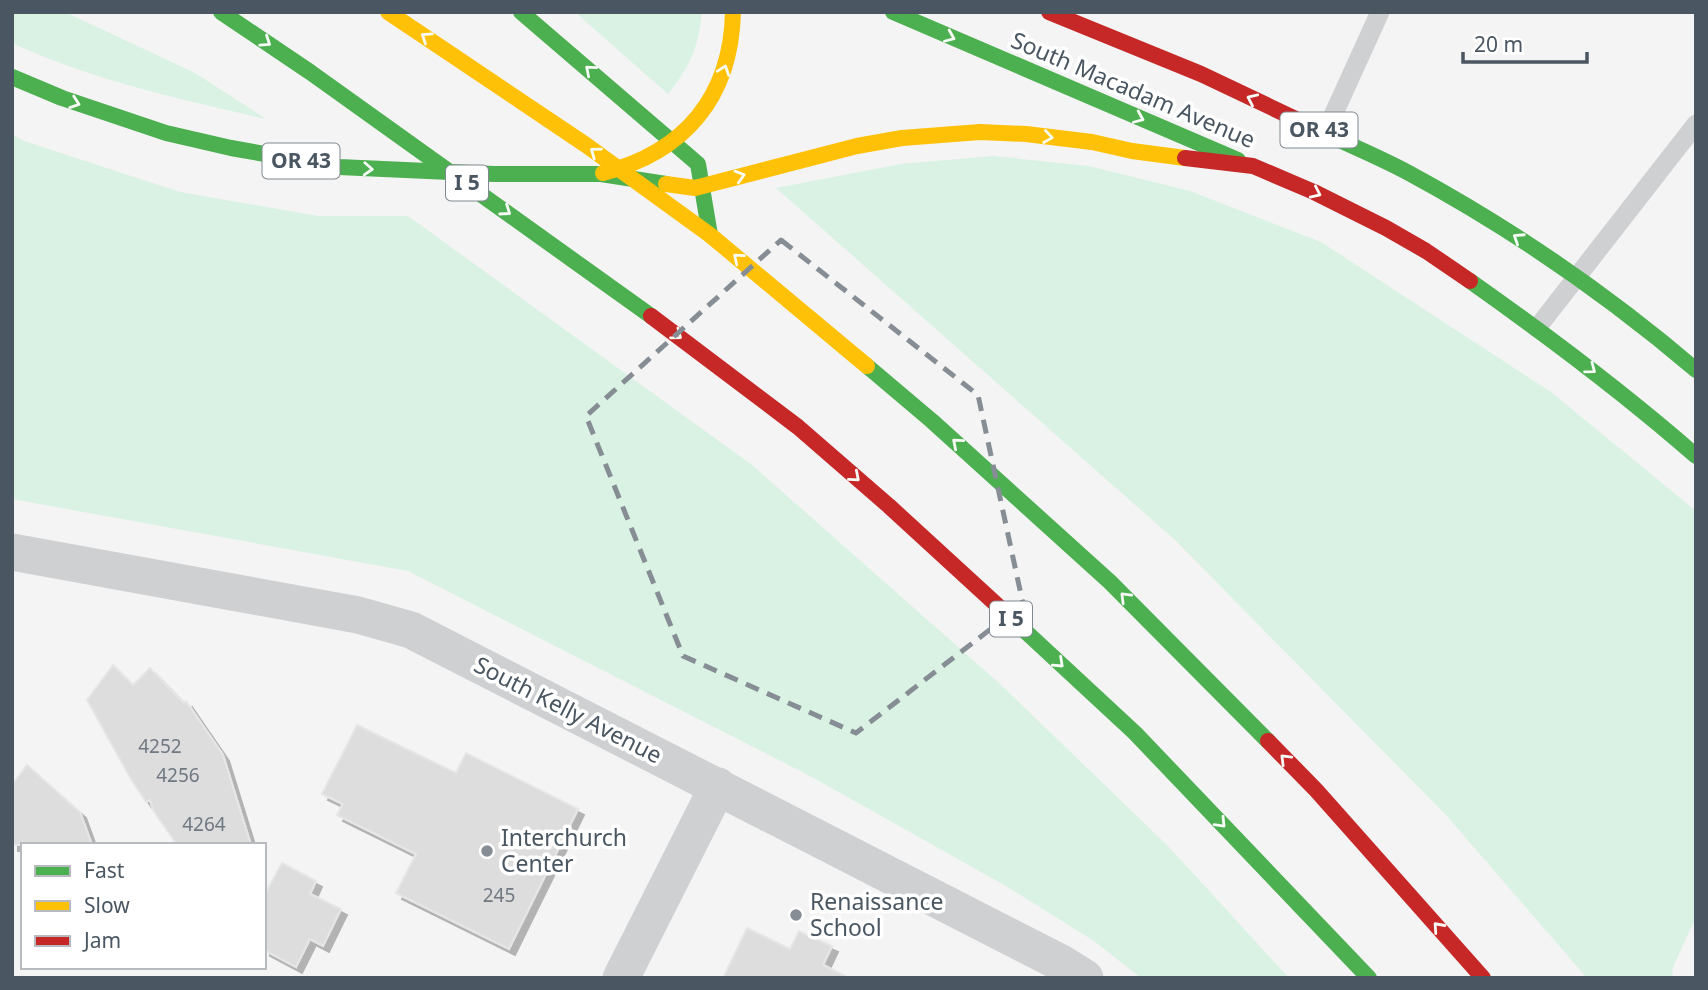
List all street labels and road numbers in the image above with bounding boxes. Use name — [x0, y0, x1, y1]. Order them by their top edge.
street label: South Macadam Avenue — [1006, 23, 1260, 155]
road number: OR 43 — [1280, 113, 1358, 148]
road number: OR 43 — [262, 144, 340, 178]
road number: I 5 — [446, 166, 488, 200]
road number: I 5 — [990, 602, 1032, 636]
street label: South Kelly Avenue — [469, 648, 668, 770]

